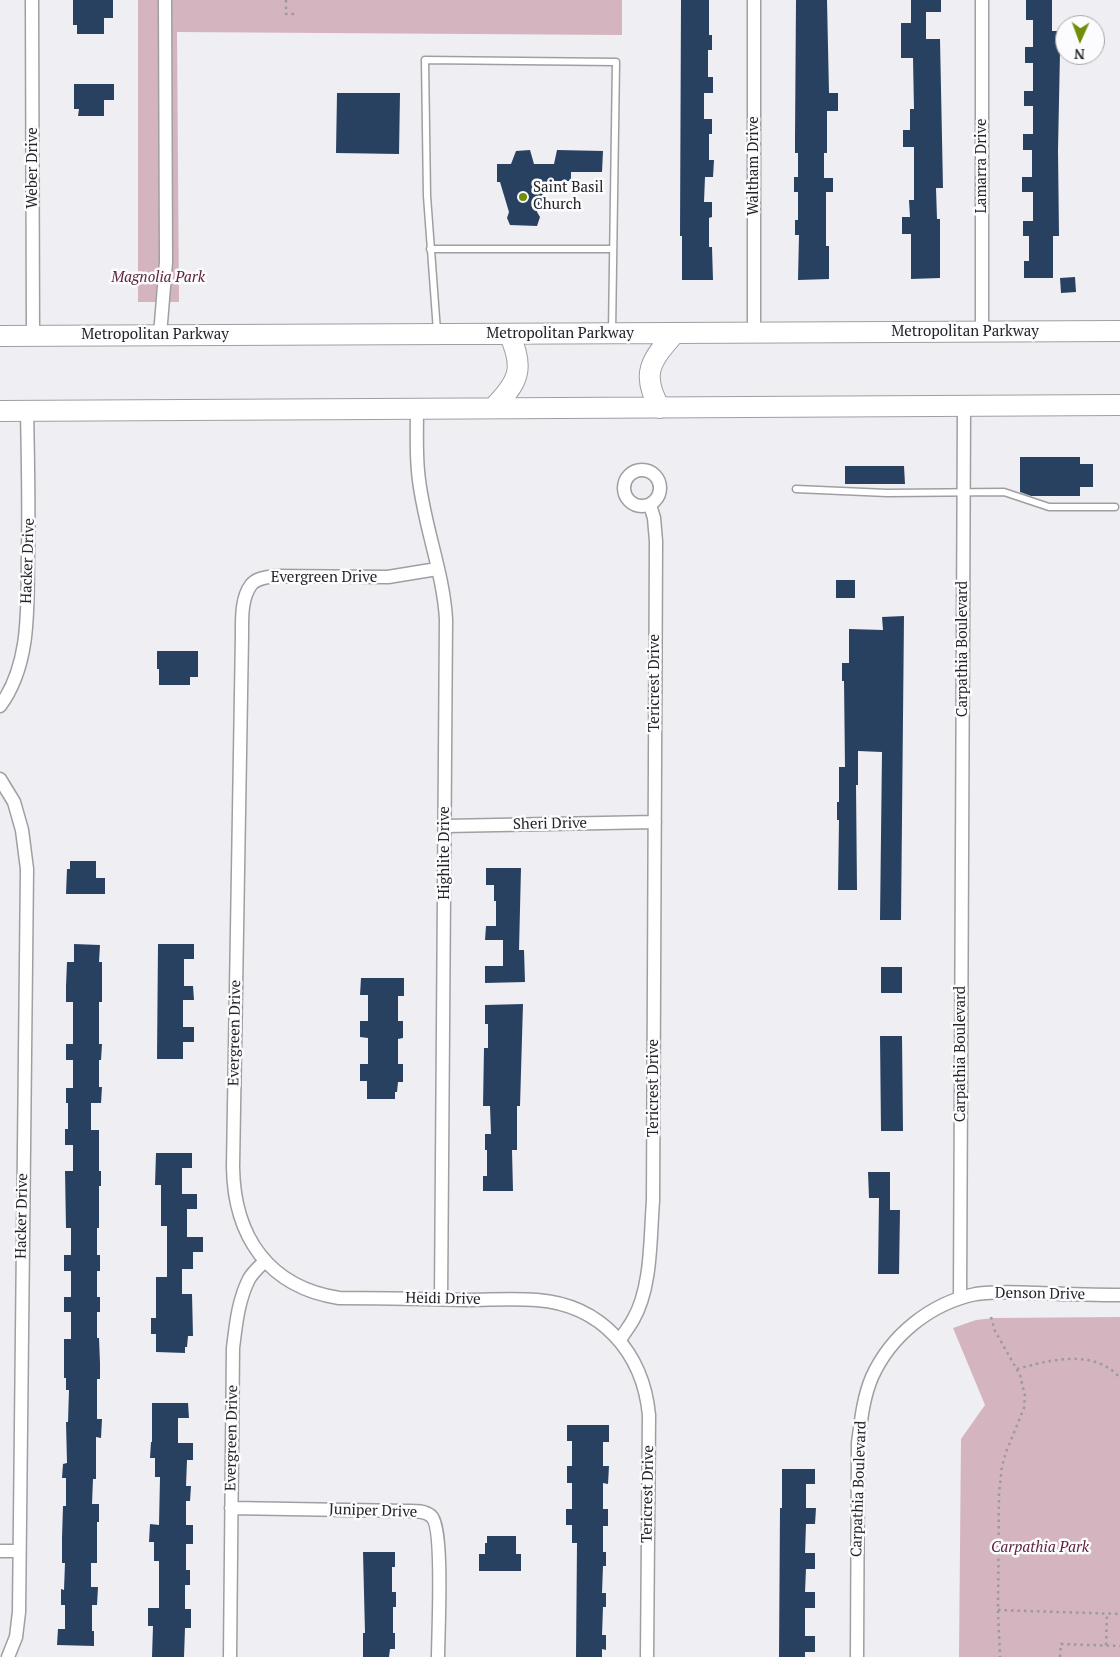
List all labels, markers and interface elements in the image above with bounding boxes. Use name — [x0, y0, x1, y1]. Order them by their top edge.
north arrow — [1055, 15, 1105, 65]
text: N — [1074, 45, 1085, 64]
street label: Waltham Drive — [745, 116, 763, 216]
street label: Lamarra Drive — [973, 119, 991, 213]
street label: Weber Drive — [24, 127, 42, 209]
place label: Saint Basil Church — [533, 179, 604, 214]
marker: Saint Basil Church — [517, 191, 529, 203]
park label: Magnolia Park — [111, 269, 205, 287]
street label: Metropolitan Parkway — [891, 323, 1039, 341]
street label: Metropolitan Parkway — [486, 325, 634, 343]
street label: Metropolitan Parkway — [81, 326, 229, 344]
street label: Hacker Drive — [18, 518, 38, 604]
street label: Evergreen Drive — [271, 569, 377, 587]
street label: Carpathia Boulevard — [954, 581, 972, 717]
street label: Tericrest Drive — [646, 634, 664, 732]
street label: Highlite Drive — [436, 806, 454, 900]
street label: Sheri Drive — [513, 814, 587, 834]
street label: Evergreen Drive — [225, 980, 245, 1086]
street label: Carpathia Boulevard — [952, 986, 970, 1122]
street label: Tericrest Drive — [645, 1039, 663, 1137]
street label: Hacker Drive — [12, 1173, 32, 1259]
street label: Denson Drive — [995, 1284, 1085, 1304]
street label: Heidi Drive — [405, 1289, 481, 1309]
street label: Evergreen Drive — [222, 1385, 242, 1491]
street label: Carpathia Boulevard — [848, 1421, 870, 1557]
street label: Tericrest Drive — [638, 1445, 658, 1543]
street label: Juniper Drive — [329, 1500, 417, 1522]
park label: Carpathia Park — [991, 1539, 1089, 1557]

